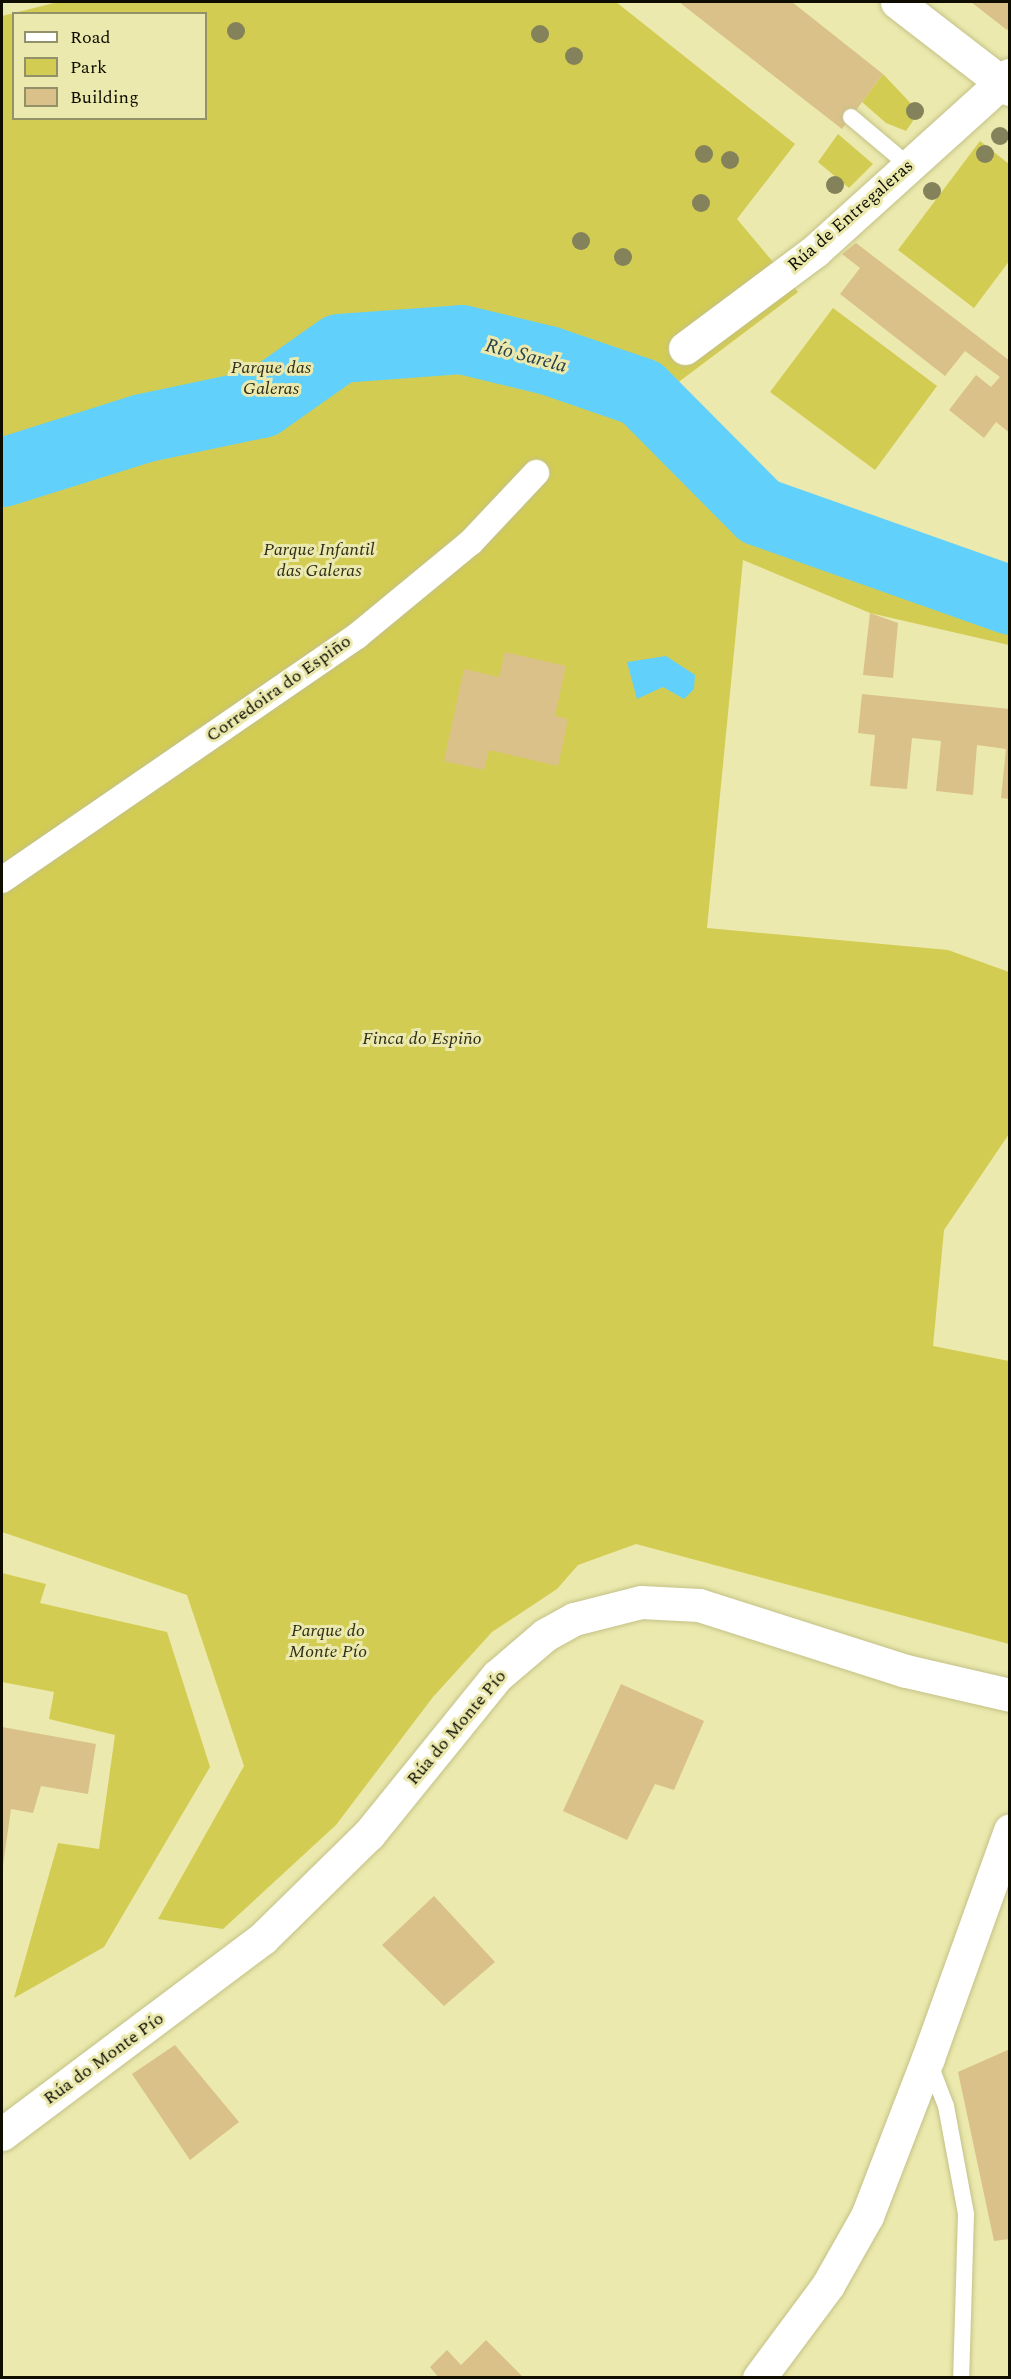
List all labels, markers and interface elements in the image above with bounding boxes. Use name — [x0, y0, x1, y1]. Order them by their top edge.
legend — [12, 12, 207, 120]
text: Road — [70, 24, 111, 51]
text: Park — [70, 54, 107, 81]
text: Building — [70, 84, 139, 111]
street label: Rúa de Entregaleras — [784, 156, 918, 276]
water label: Río Sarela — [483, 334, 569, 378]
park label: Parque das Galeras — [231, 358, 311, 400]
park label: Parque Infantil das Galeras — [263, 540, 375, 582]
street label: Corredoira do Espiño — [202, 631, 356, 747]
park label: Finca do Espiño — [362, 1028, 482, 1050]
park label: Parque do Monte Pío — [289, 1621, 367, 1664]
street label: Rúa do Monte Pío — [403, 1666, 511, 1790]
street label: Rúa do Monte Pío — [40, 2008, 168, 2110]

